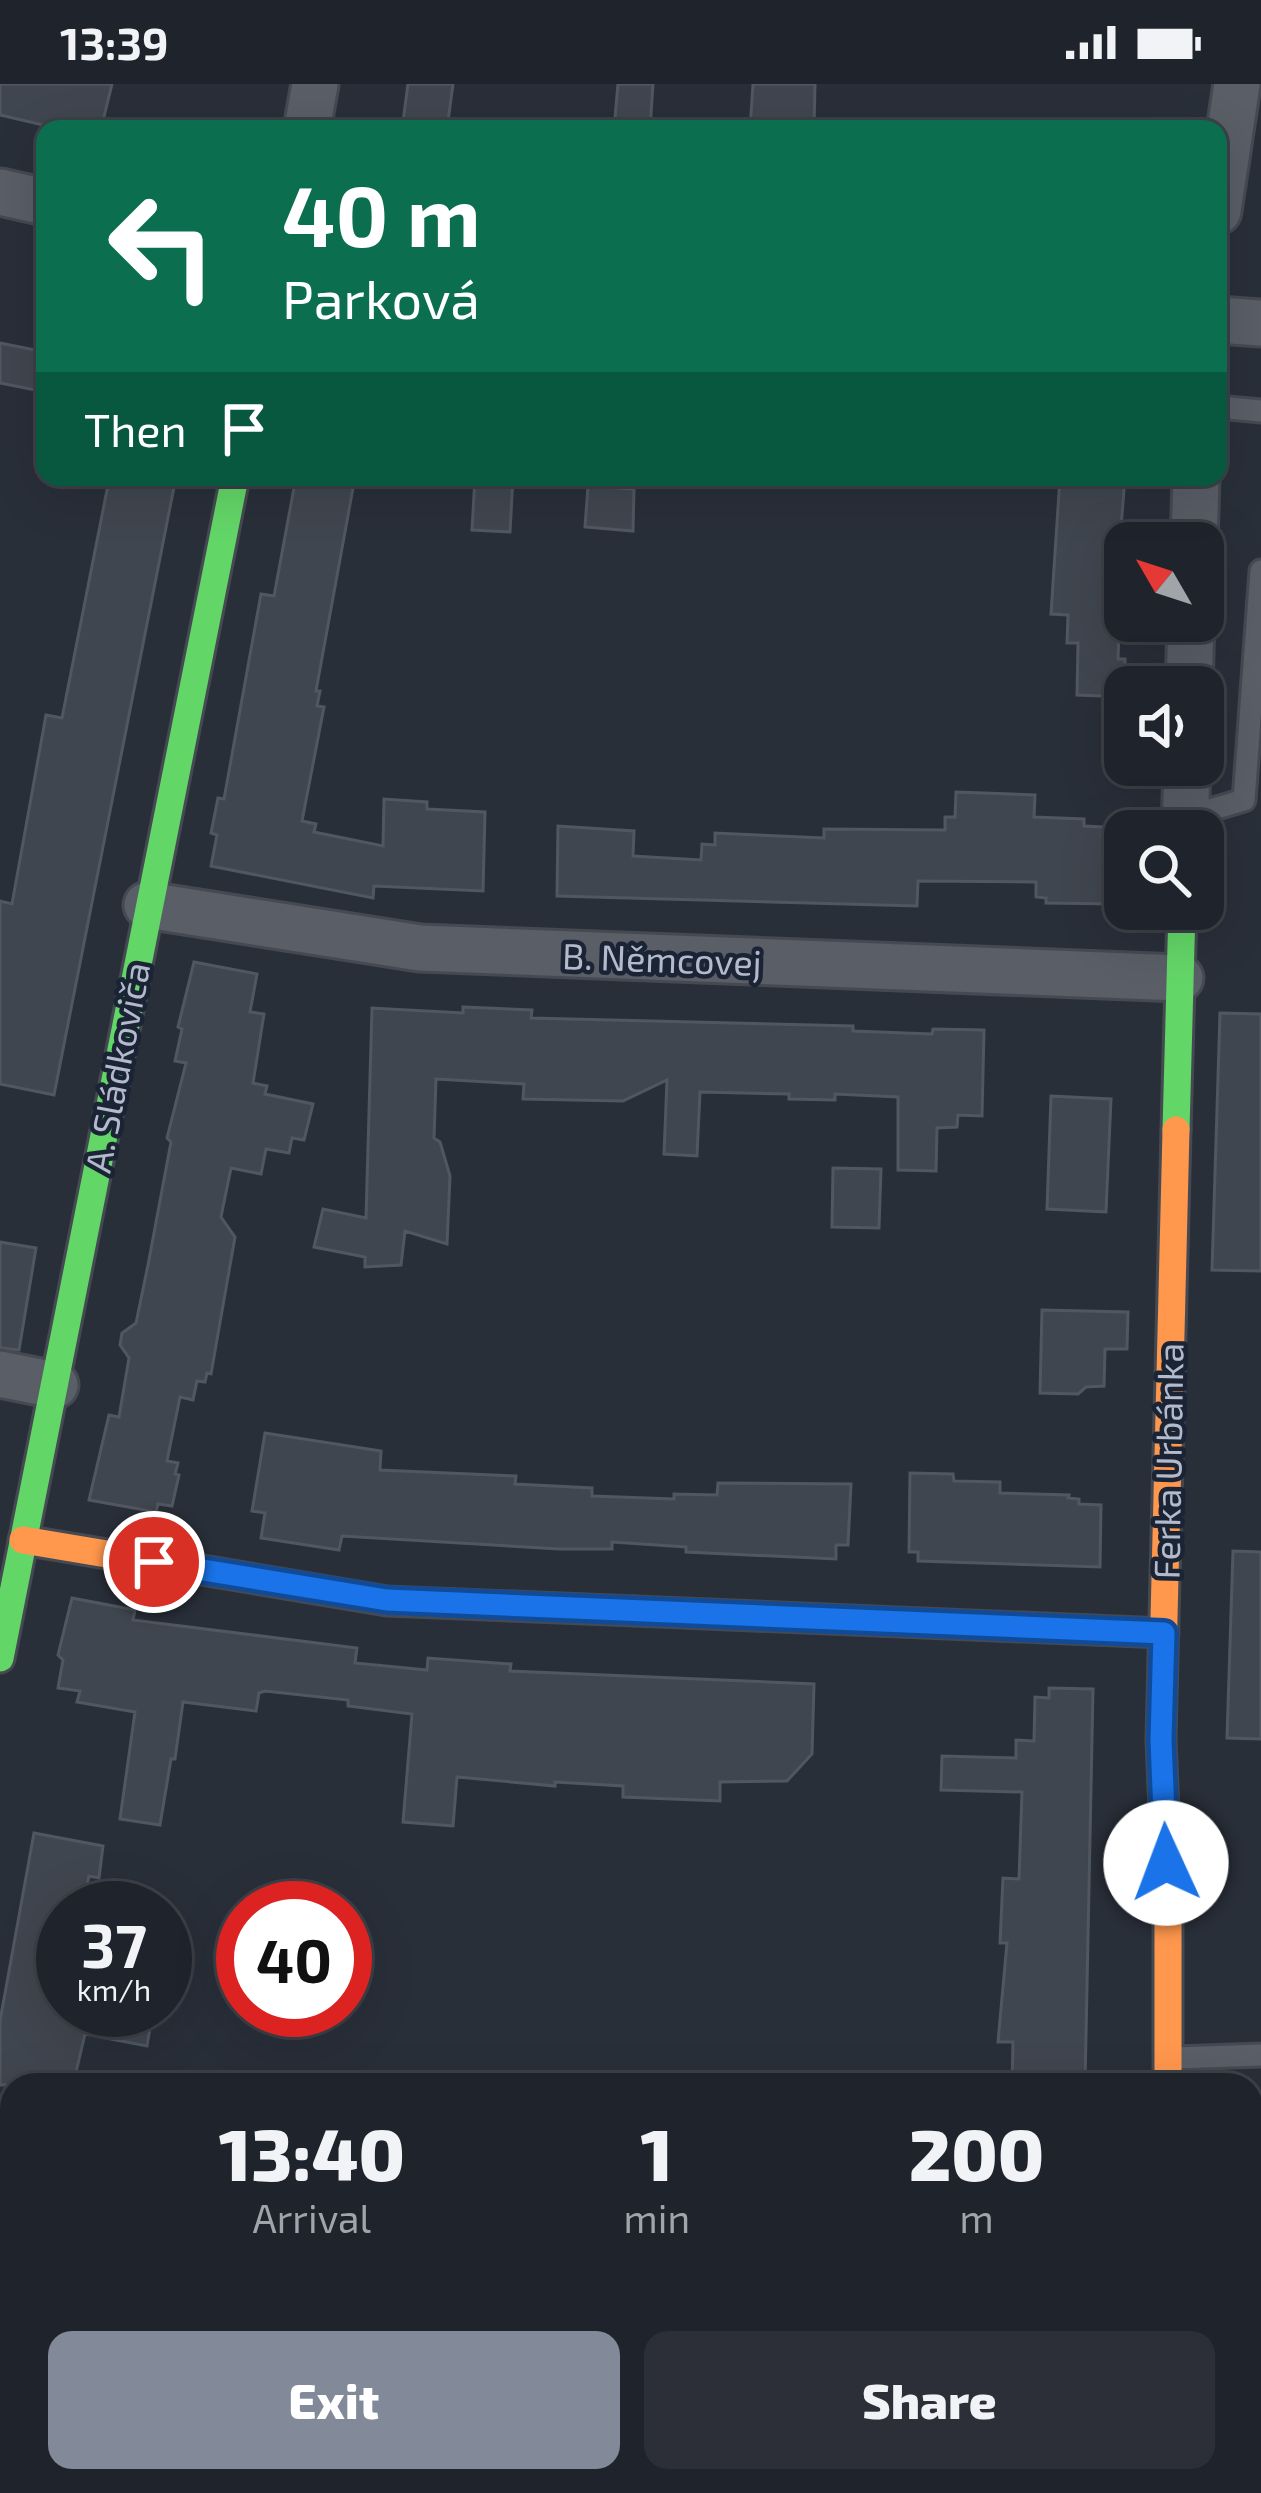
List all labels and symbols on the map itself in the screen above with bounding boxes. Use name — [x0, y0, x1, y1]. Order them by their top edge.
north arrow — [1104, 522, 1224, 642]
street label: B. Němcovej — [562, 933, 762, 983]
street label: A. Sládkoviča — [75, 958, 157, 1176]
street label: Ferka Urbánka — [1143, 1342, 1191, 1580]
pin — [103, 1511, 205, 1613]
position arrow — [1103, 1800, 1229, 1926]
speed limit sign: 40 — [216, 1881, 372, 2037]

